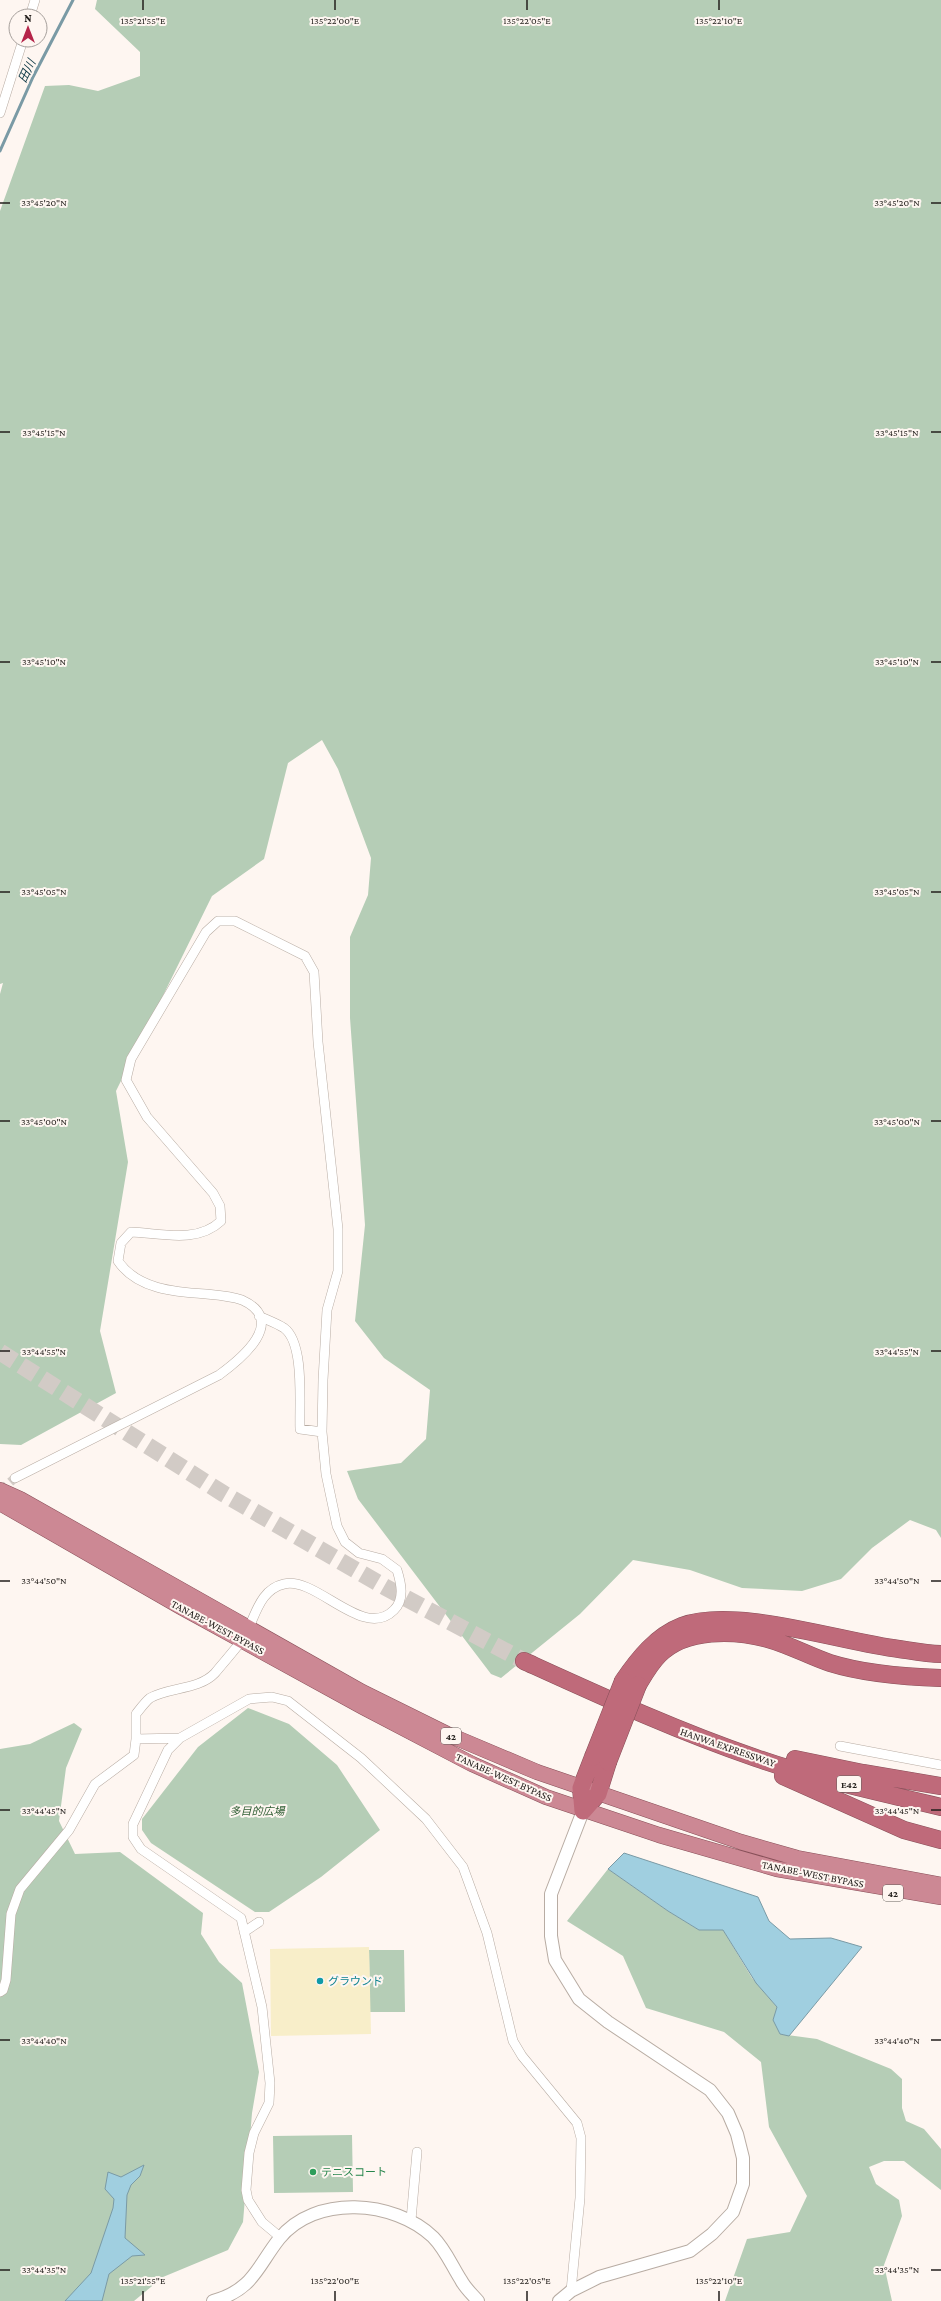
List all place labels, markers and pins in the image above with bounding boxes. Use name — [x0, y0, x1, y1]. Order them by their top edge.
place label: グラウンド — [328, 1975, 383, 1987]
marker: グラウンド — [315, 1976, 325, 1986]
place label: テニスコート — [321, 2166, 387, 2178]
marker: テニスコート — [308, 2167, 318, 2177]

